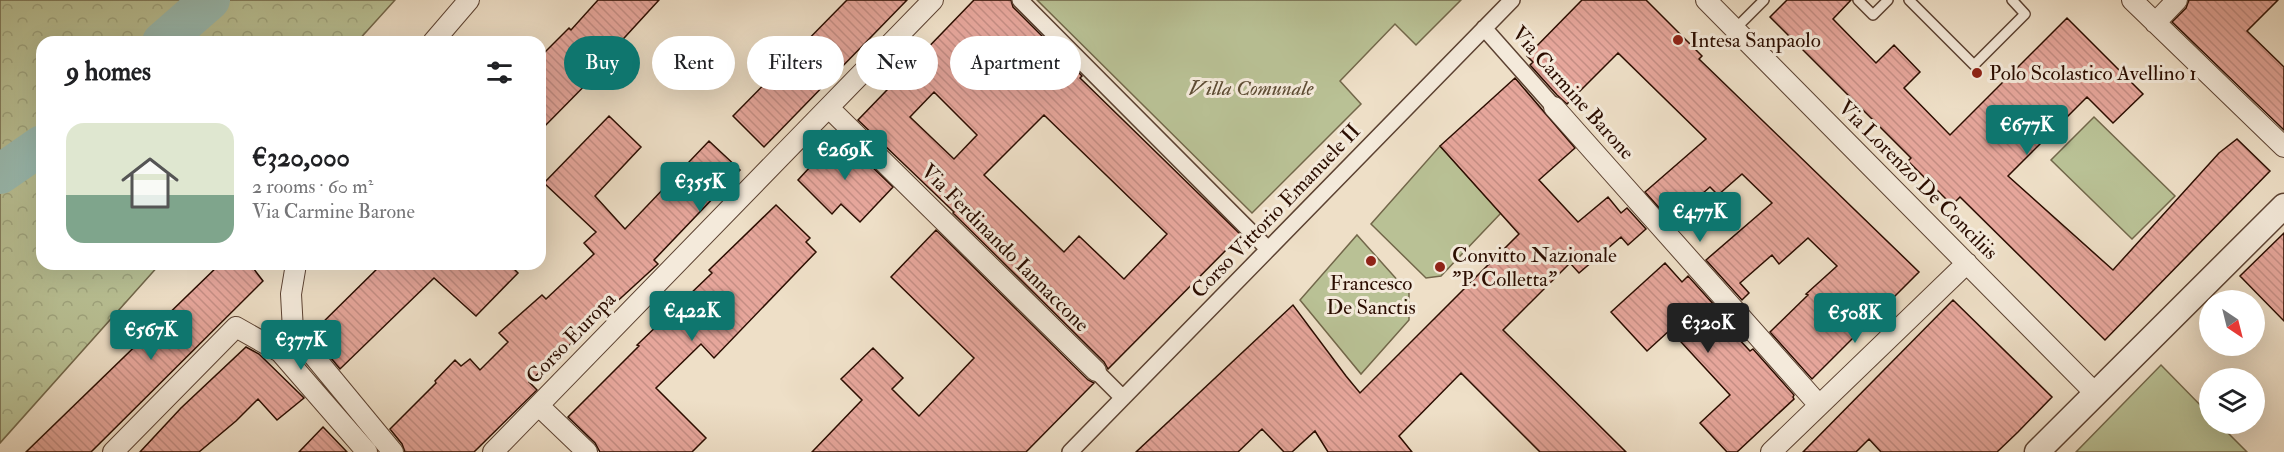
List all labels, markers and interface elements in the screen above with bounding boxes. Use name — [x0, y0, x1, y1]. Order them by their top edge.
street label: Via Carmine Barone — [1506, 20, 1640, 166]
place label: Intesa Sanpaolo — [1690, 27, 1821, 54]
marker: Intesa Sanpaolo — [1671, 33, 1685, 47]
chip: Buy — [564, 36, 640, 90]
chip: Rent — [652, 36, 735, 90]
chip: Filters — [747, 36, 844, 90]
chip: New — [856, 36, 938, 90]
chip: Apartment — [950, 36, 1081, 90]
text: 9 homes — [66, 56, 151, 88]
icon: filters — [483, 56, 516, 89]
place label: Polo Scolastico Avellino 1 — [1989, 60, 2197, 87]
marker: Polo Scolastico Avellino 1 — [1970, 66, 1984, 80]
park label: Villa Comunale — [1189, 75, 1314, 102]
street label: Via Lorenzo De Conciliis — [1832, 94, 2004, 266]
pin: €677K — [1985, 105, 2069, 156]
text: €677K — [2000, 112, 2054, 137]
street label: Corso Vittorio Emanuele II — [1186, 118, 1366, 304]
pin: €269K — [803, 130, 887, 181]
text: €269K — [817, 137, 873, 162]
text: €320,000 — [252, 142, 350, 174]
icon: home — [114, 147, 186, 219]
street label: Via Ferdinando Iannaccone — [915, 158, 1095, 338]
pin: €355K — [658, 162, 742, 213]
text: €355K — [675, 169, 725, 194]
text: 2 rooms · 60 m² — [252, 174, 373, 199]
pin: €477K — [1658, 192, 1742, 243]
text: Via Carmine Barone — [252, 199, 415, 224]
text: €477K — [1673, 199, 1727, 224]
place label: Convitto Nazionale "P. Colletta" — [1452, 242, 1617, 293]
marker: Francesco De Sanctis — [1364, 254, 1378, 268]
marker: Convitto Nazionale "P. Colletta" — [1433, 260, 1447, 274]
place label: Francesco De Sanctis — [1326, 270, 1416, 321]
street label: Corso Europa — [520, 286, 622, 390]
north arrow — [2199, 290, 2265, 356]
map controls — [2199, 290, 2265, 434]
pin: €422K — [650, 291, 734, 342]
pin: €508K — [1813, 293, 1897, 344]
text: €422K — [664, 298, 720, 323]
text: €508K — [1828, 300, 1882, 325]
pin: €320K — [1666, 303, 1750, 354]
pin: €567K — [109, 310, 193, 361]
text: €320K — [1681, 310, 1735, 335]
text: €567K — [124, 317, 178, 342]
pin: €377K — [259, 320, 343, 371]
text: €377K — [275, 327, 327, 352]
button: layers — [2199, 368, 2265, 434]

